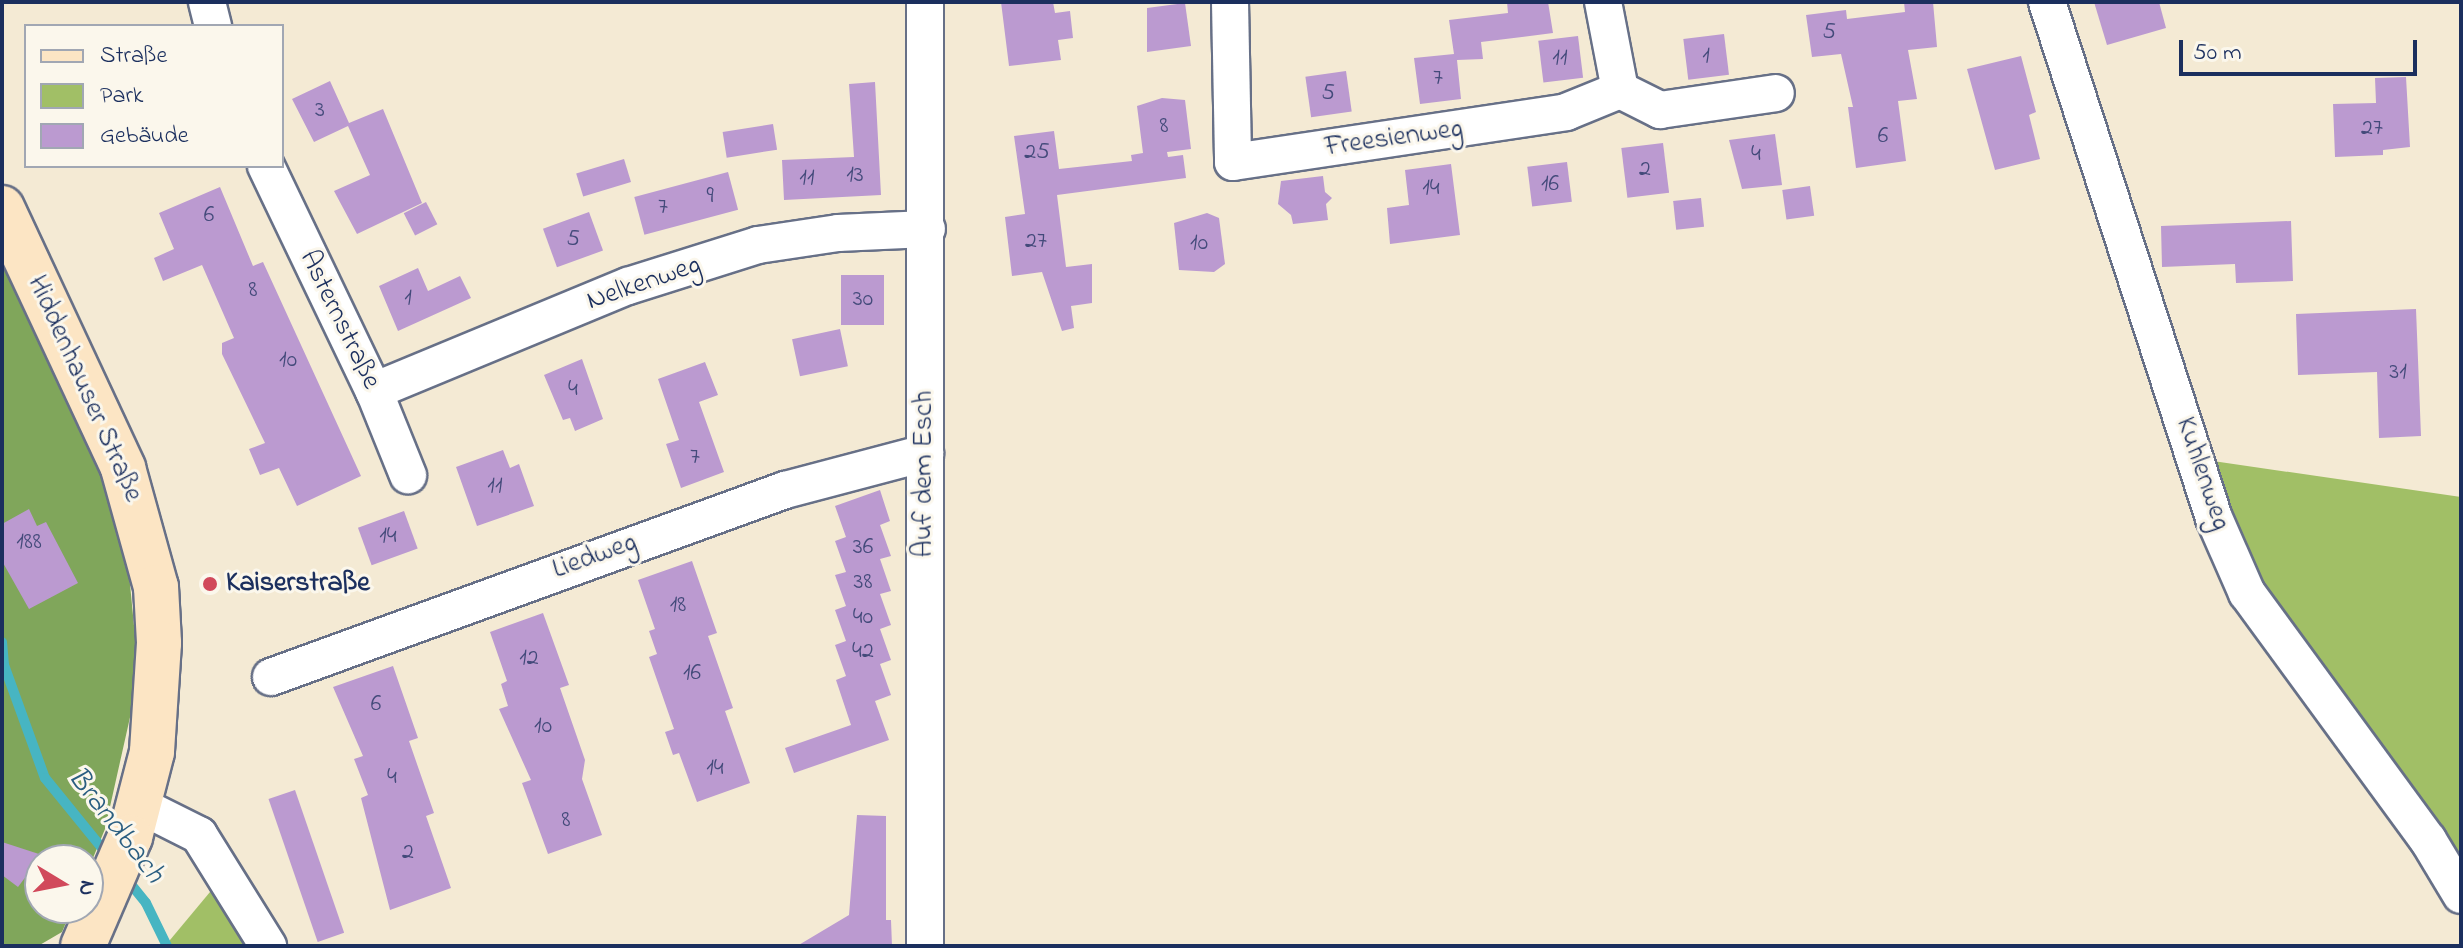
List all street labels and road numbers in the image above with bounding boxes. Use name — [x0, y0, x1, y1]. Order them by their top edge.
street label: Freesienweg — [1323, 113, 1465, 165]
street label: Asternstraße — [291, 245, 387, 395]
street label: Nelkenweg — [583, 249, 705, 319]
street label: Hiddenhauser Straße — [19, 271, 149, 507]
street label: Auf dem Esch — [908, 390, 942, 558]
street label: Kuhlenweg — [2167, 413, 2237, 535]
street label: Liedweg — [548, 526, 642, 588]

